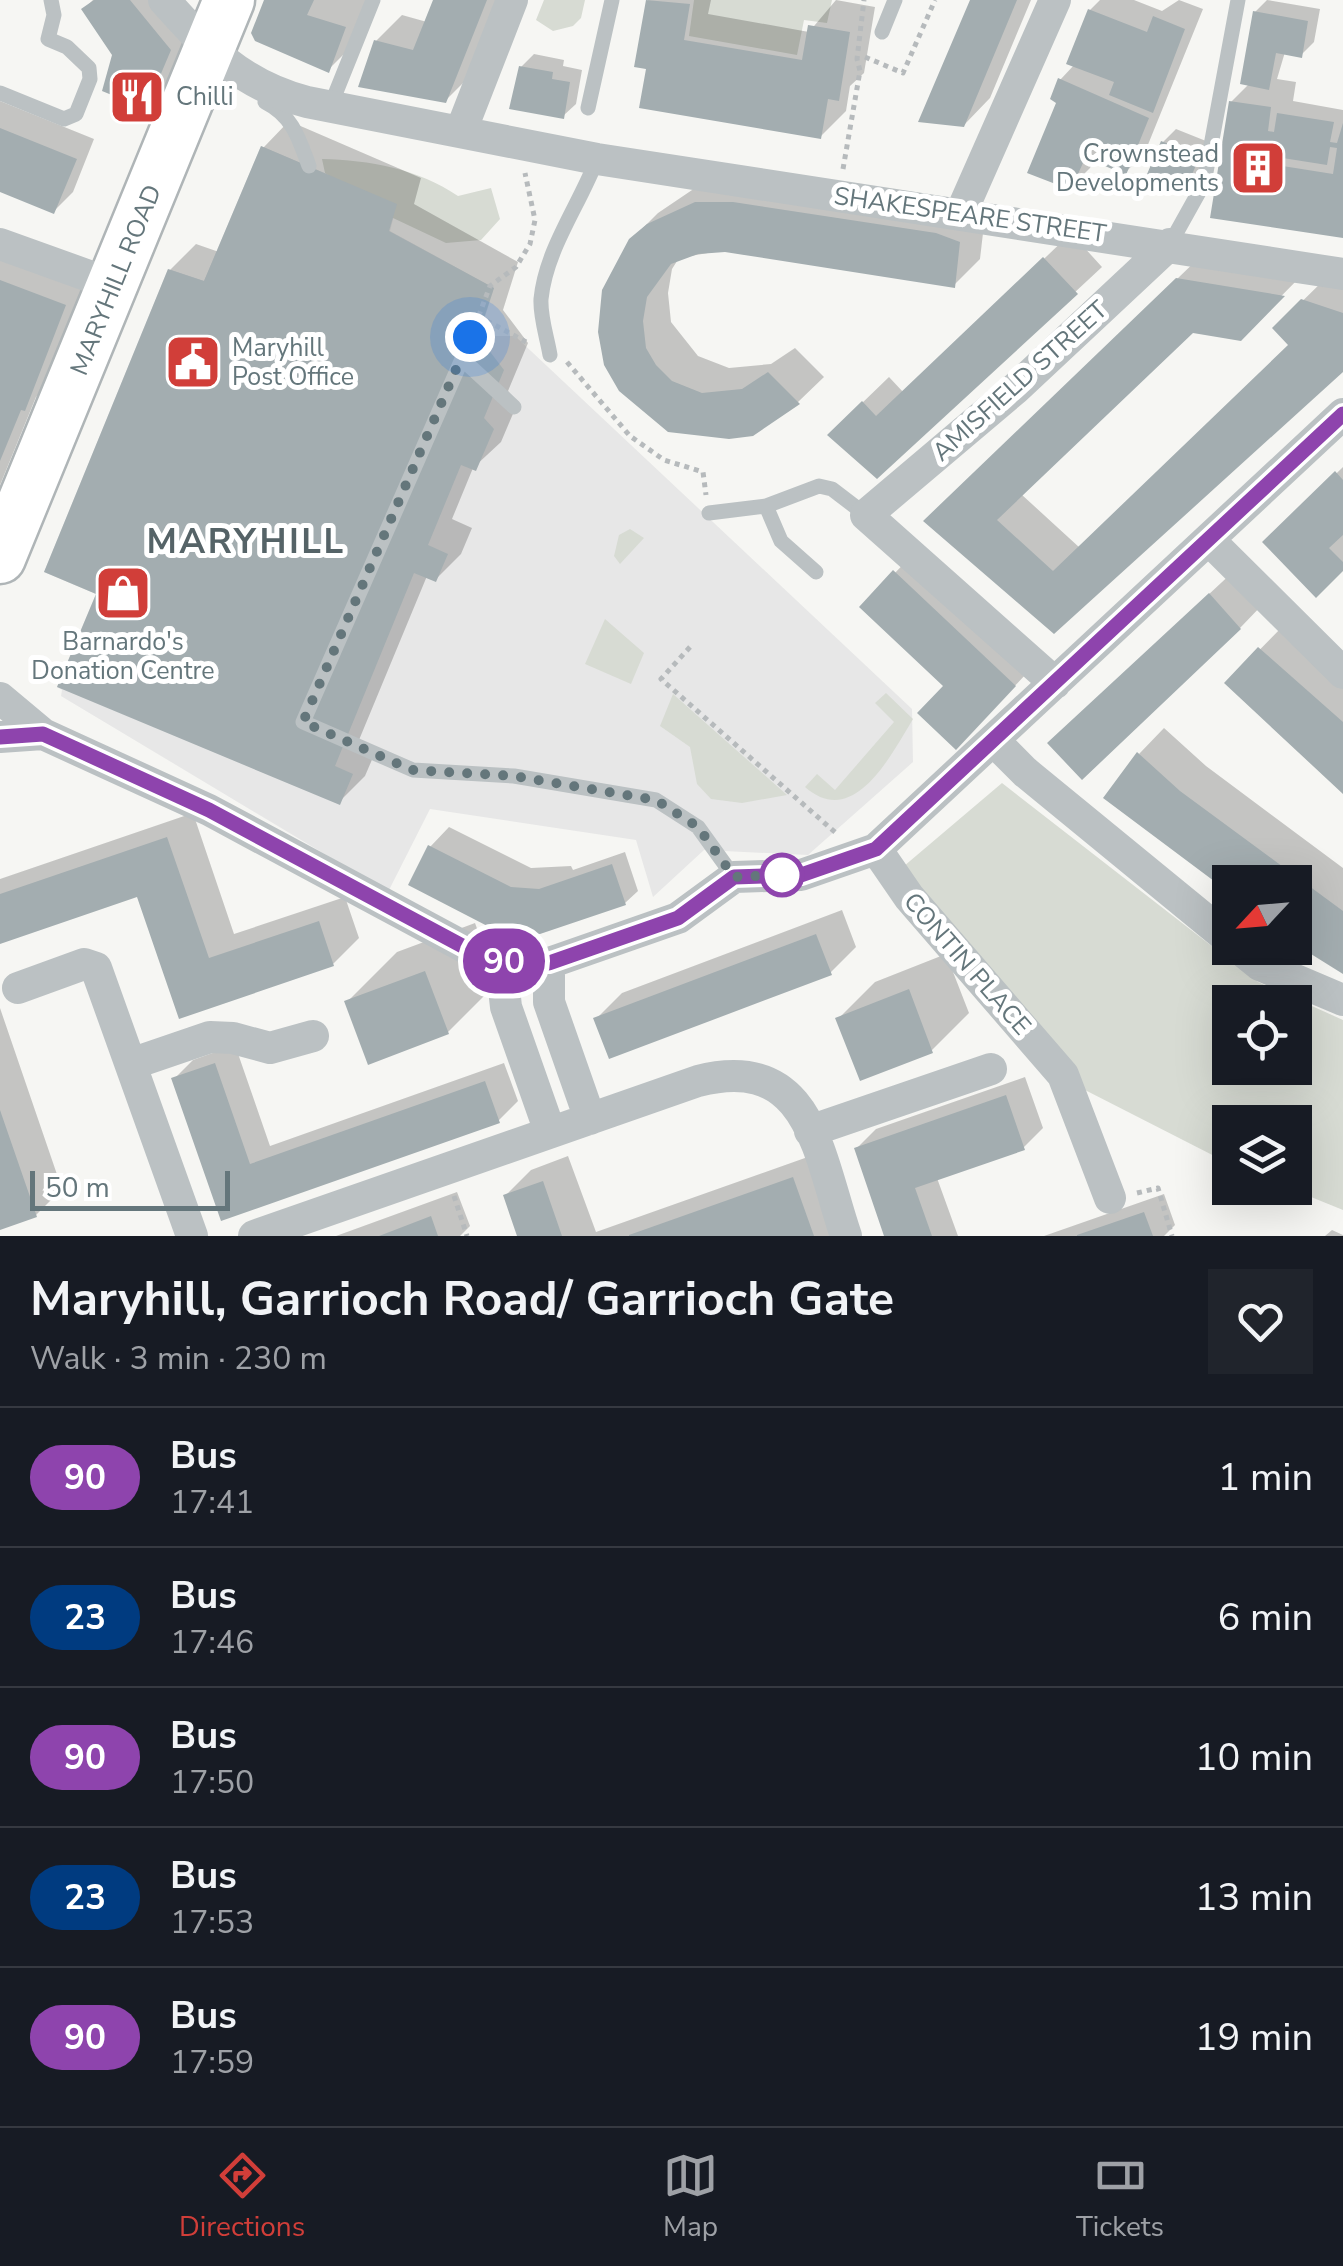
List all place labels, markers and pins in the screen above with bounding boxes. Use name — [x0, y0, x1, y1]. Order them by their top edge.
restaurant icon: Chilli — [107, 67, 167, 127]
place label: Chilli — [176, 80, 233, 114]
place label: Crownstead Developments — [1056, 137, 1219, 200]
building icon: Crownstead Developments — [1228, 138, 1288, 198]
place label: Maryhill Post Office — [232, 331, 354, 394]
public building icon: Maryhill Post Office — [163, 332, 223, 392]
shop icon: Barnardo's Donation Centre — [93, 563, 153, 623]
place label: Barnardo's Donation Centre — [31, 625, 215, 688]
unlabelled marker — [761, 854, 803, 896]

